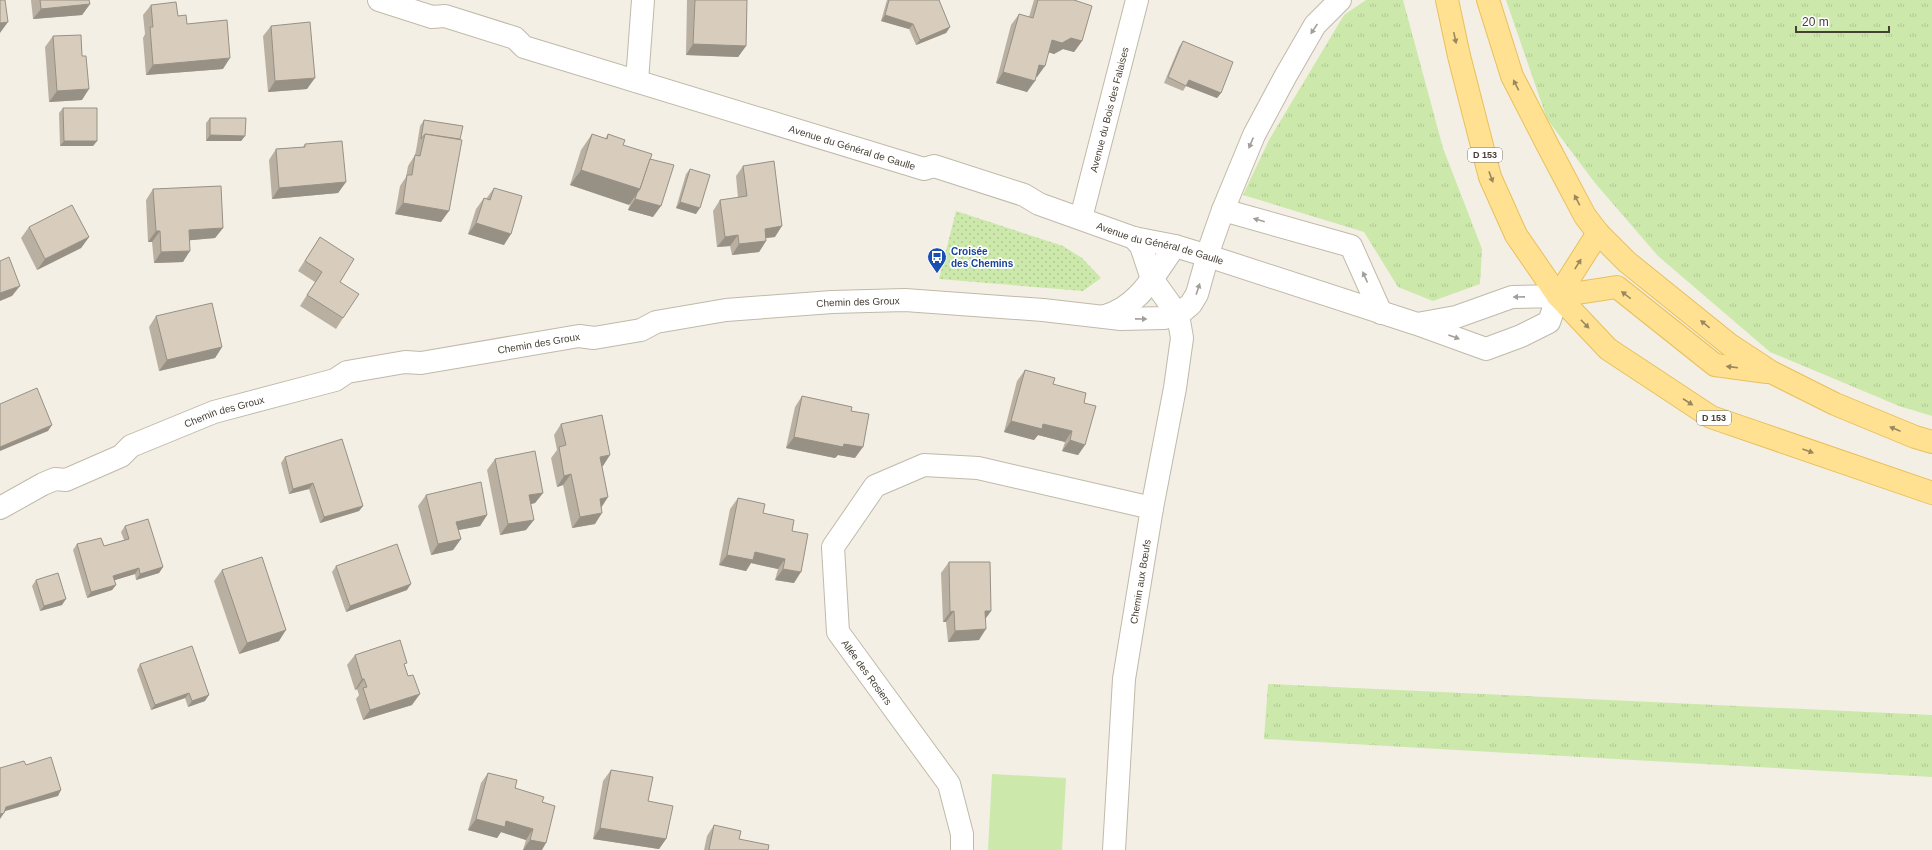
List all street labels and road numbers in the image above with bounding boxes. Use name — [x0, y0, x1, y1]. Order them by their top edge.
street label: Avenue du Bois des Falaises — [1088, 46, 1131, 173]
street label: Avenue du Général de Gaulle — [788, 123, 917, 172]
road number: D 153 — [1468, 148, 1502, 162]
street label: Avenue du Général de Gaulle — [1095, 220, 1225, 267]
street label: Chemin des Groux — [816, 295, 900, 309]
street label: Chemin des Groux — [497, 331, 581, 356]
street label: Chemin des Groux — [183, 394, 265, 430]
road number: D 153 — [1697, 411, 1731, 425]
street label: Chemin aux Bœufs — [1128, 539, 1153, 625]
street label: Allée des Rosiers — [839, 638, 894, 707]

